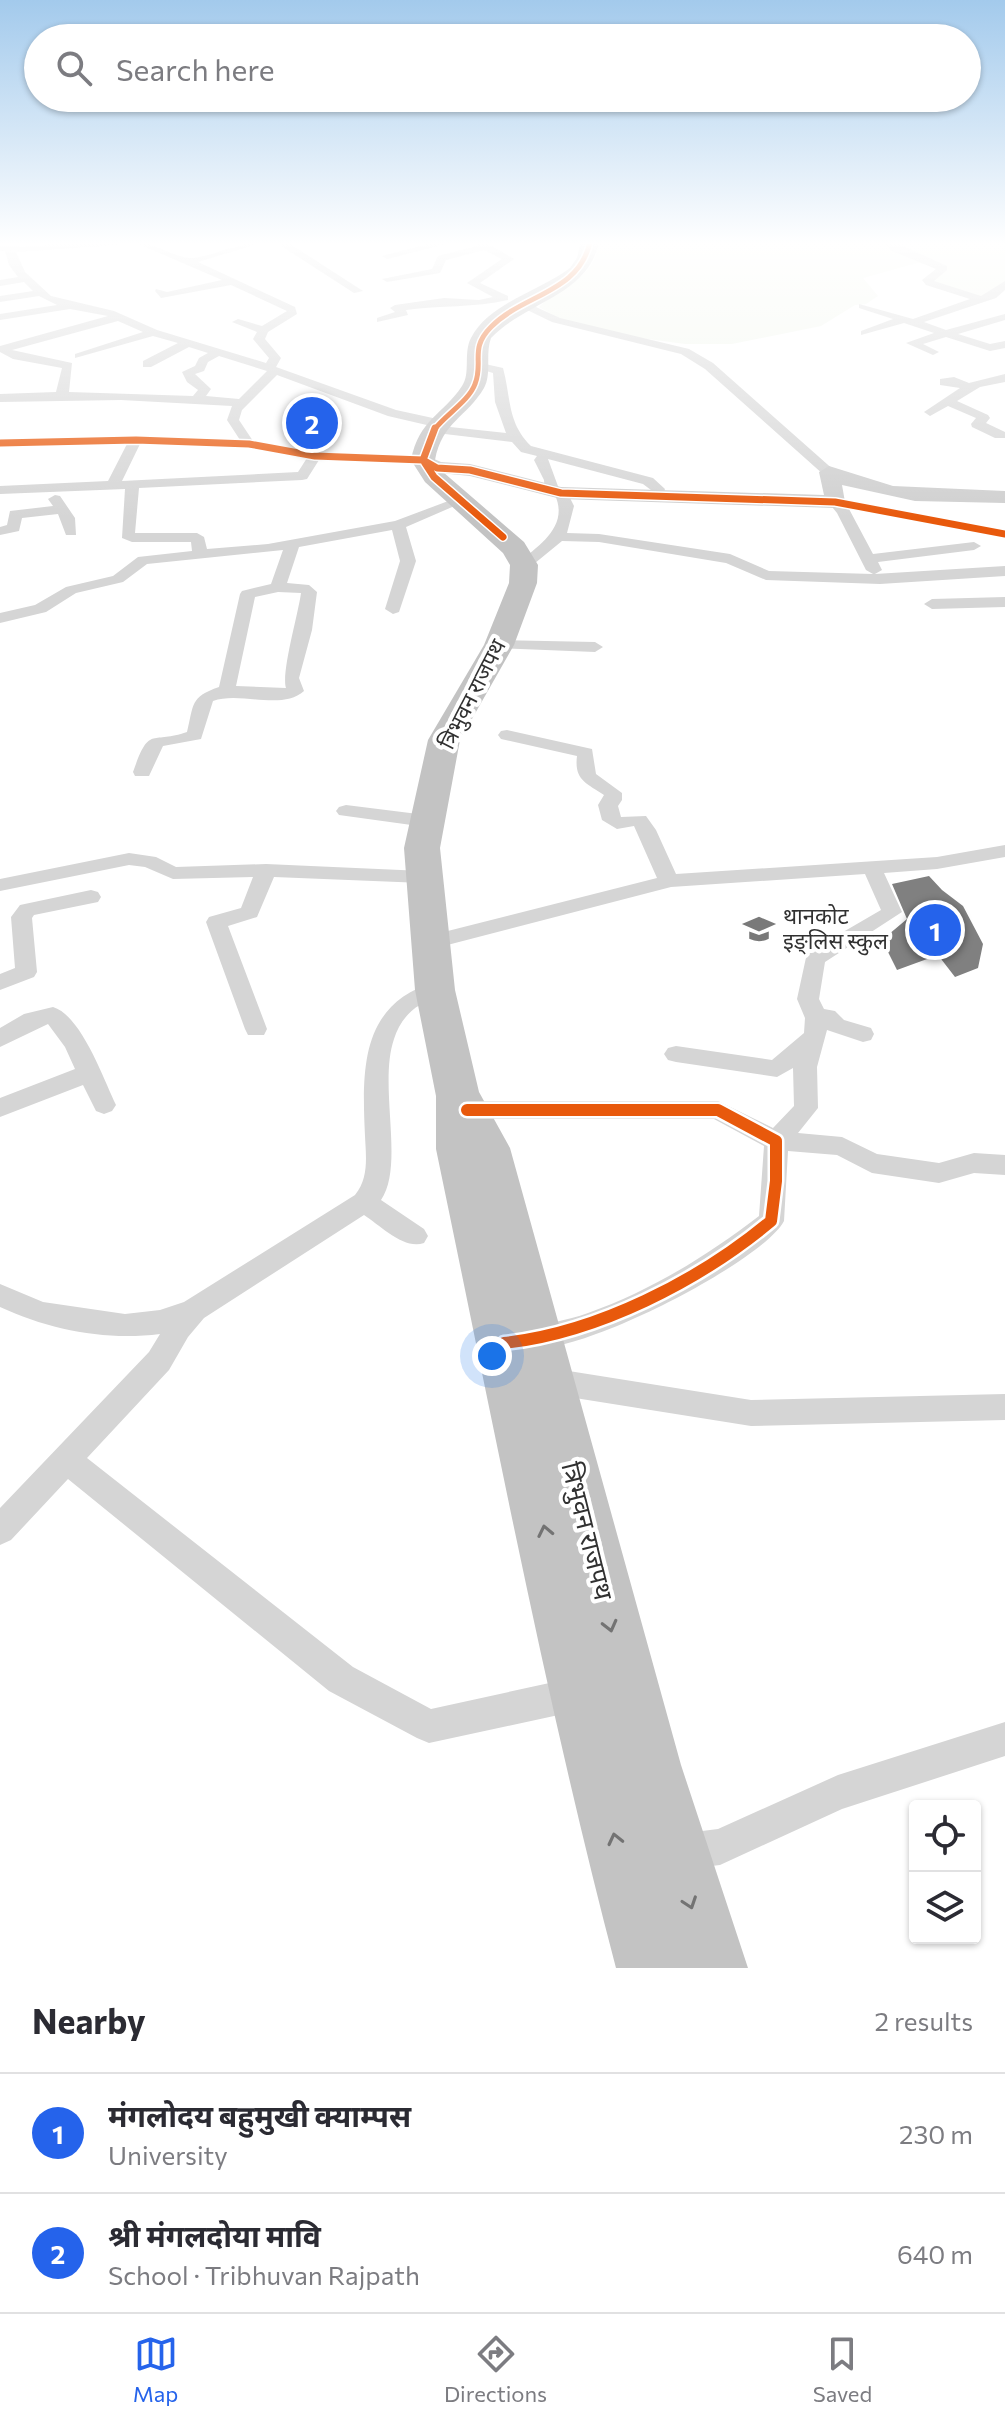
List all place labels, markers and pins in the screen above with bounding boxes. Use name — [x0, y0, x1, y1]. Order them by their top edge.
pin: 2 — [286, 393, 338, 453]
pin: 1 — [909, 900, 961, 960]
place label: थानकोट इङ्लिस स्कुल — [783, 902, 889, 956]
school or university icon: थानकोट इङ्लिस स्कुल — [742, 912, 776, 946]

